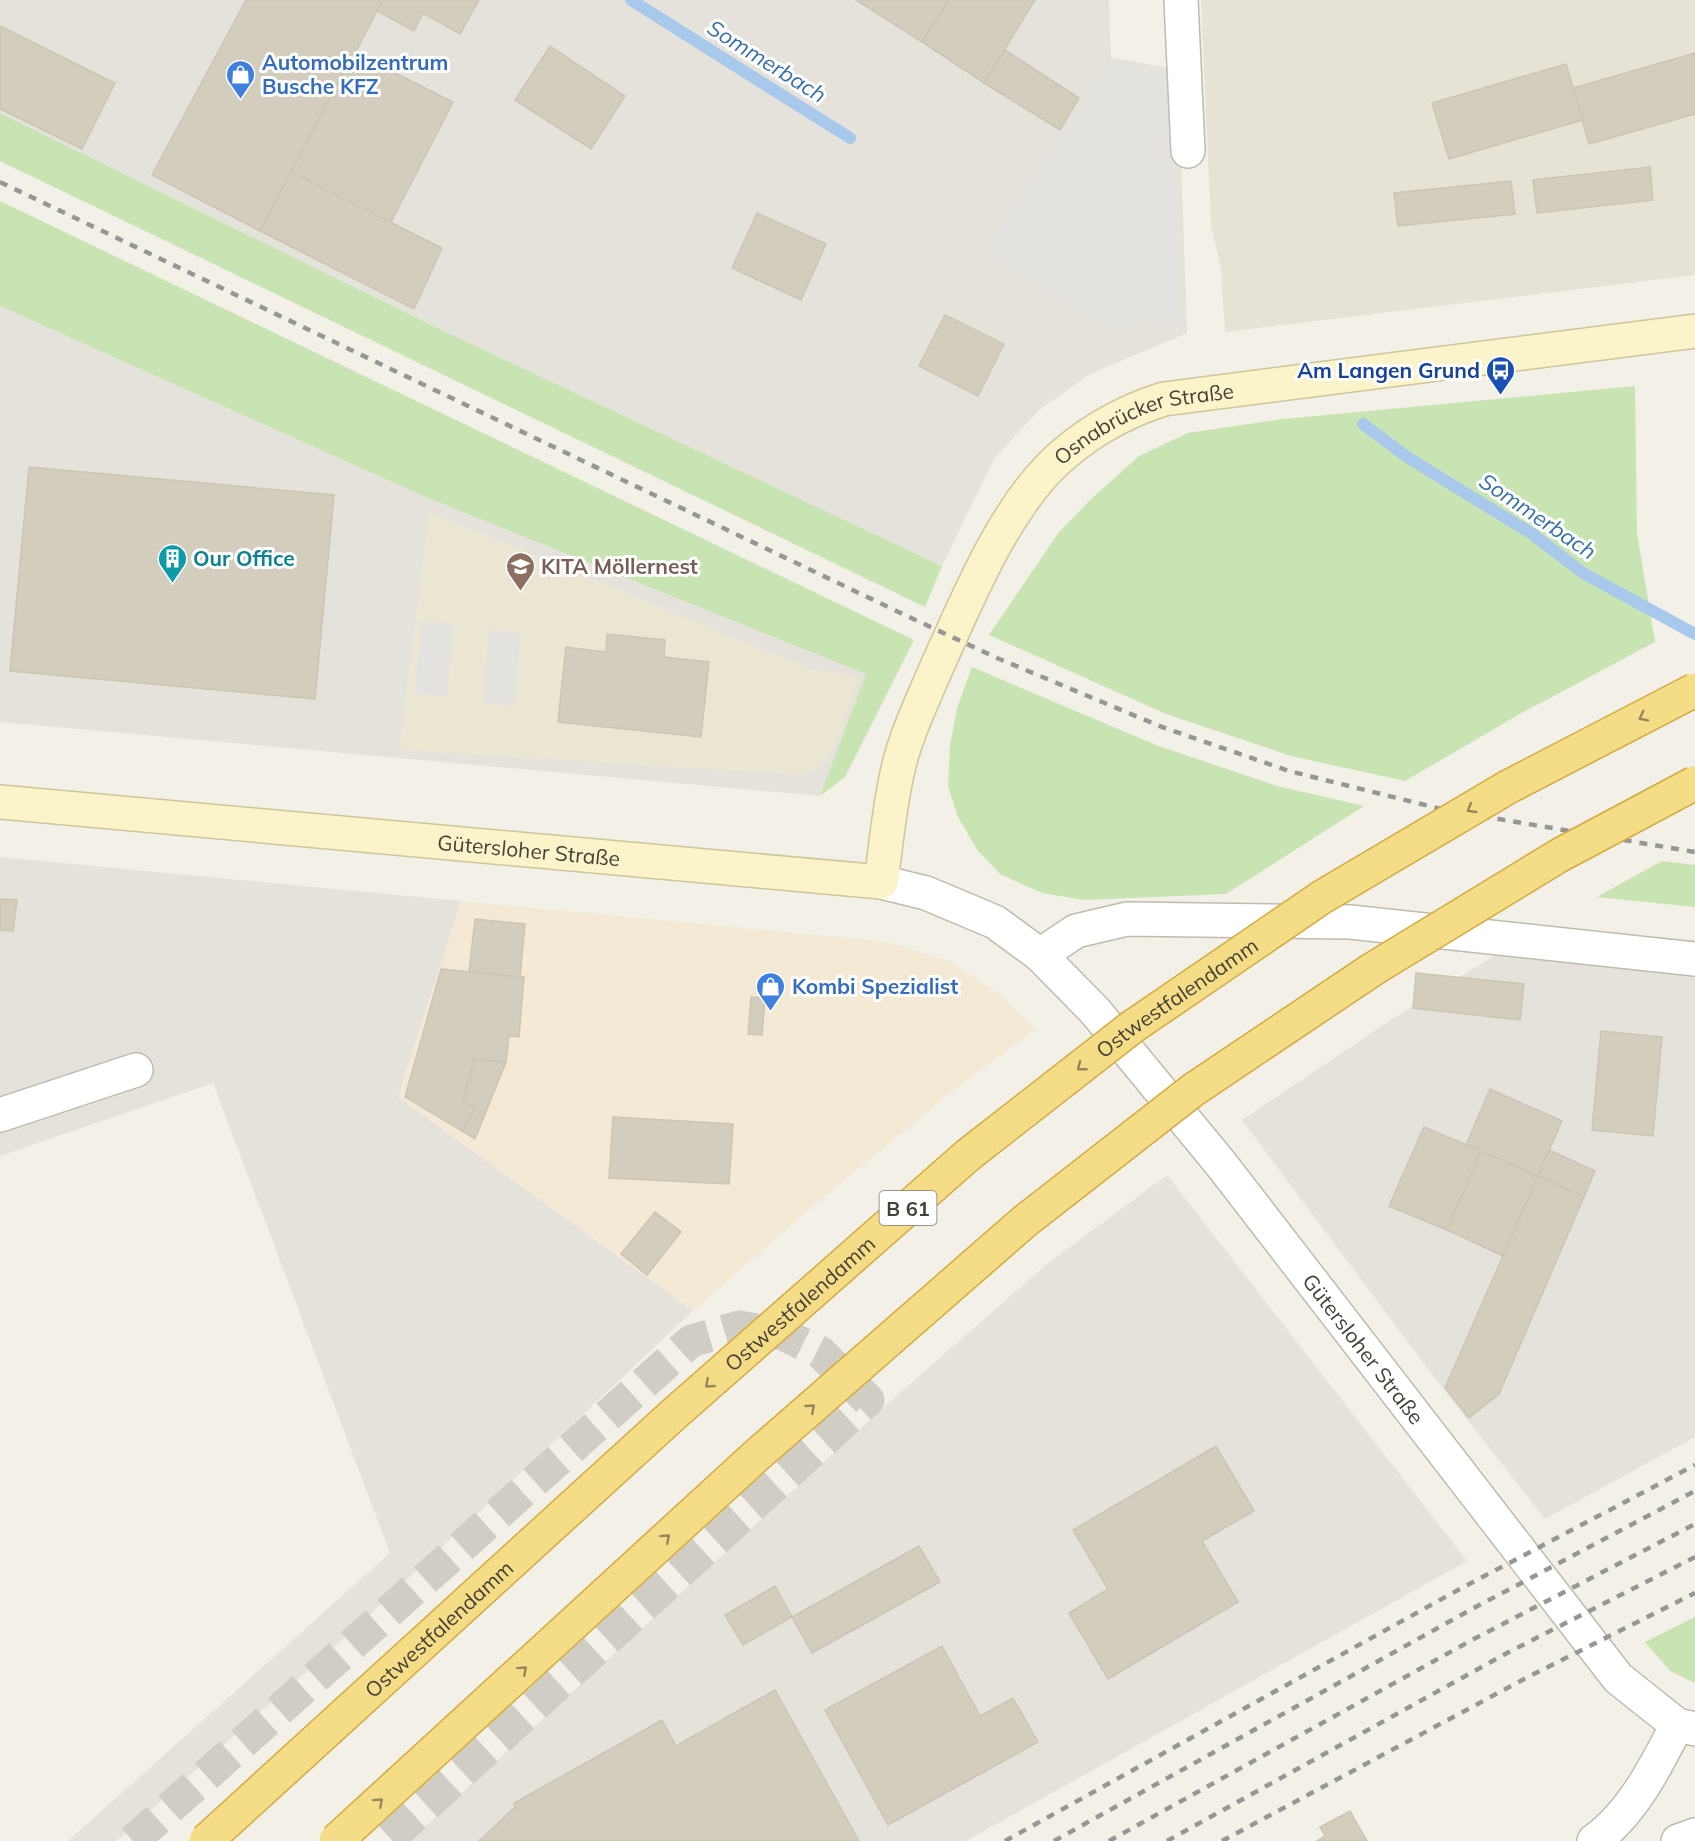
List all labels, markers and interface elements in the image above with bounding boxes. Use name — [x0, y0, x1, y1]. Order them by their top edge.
water label: Sommerbach — [702, 13, 832, 109]
place label: Automobilzentrum Busche KFZ — [262, 49, 448, 99]
shop icon: Automobilzentrum Busche KFZ — [225, 58, 257, 100]
bus stop icon: Am Langen Grund — [1485, 354, 1517, 396]
place label: Am Langen Grund — [1297, 357, 1480, 383]
street label: Osnabrücker Straße — [1048, 377, 1235, 470]
water label: Sommerbach — [1474, 467, 1602, 565]
building icon: Our Office — [156, 542, 188, 584]
place label: Our Office — [193, 545, 295, 571]
school or university icon: KITA Möllernest — [504, 550, 536, 592]
place label: KITA Möllernest — [541, 553, 698, 579]
one-way arrow — [1639, 710, 1649, 721]
one-way arrow — [1467, 802, 1477, 813]
street label: Gütersloher Straße — [436, 829, 621, 871]
street label: Ostwestfalendamm — [1091, 932, 1263, 1063]
shop icon: Kombi Spezialist — [755, 970, 787, 1012]
place label: Kombi Spezialist — [792, 973, 958, 999]
one-way arrow — [1077, 1059, 1088, 1070]
road number: B 61 — [880, 1191, 936, 1225]
street label: Ostwestfalendamm — [719, 1230, 880, 1376]
street label: Gütersloher Straße — [1297, 1268, 1430, 1429]
one-way arrow — [705, 1377, 716, 1388]
one-way arrow — [805, 1404, 815, 1415]
one-way arrow — [660, 1534, 670, 1545]
street label: Ostwestfalendamm — [359, 1554, 518, 1703]
one-way arrow — [516, 1666, 526, 1677]
one-way arrow — [371, 1798, 382, 1809]

